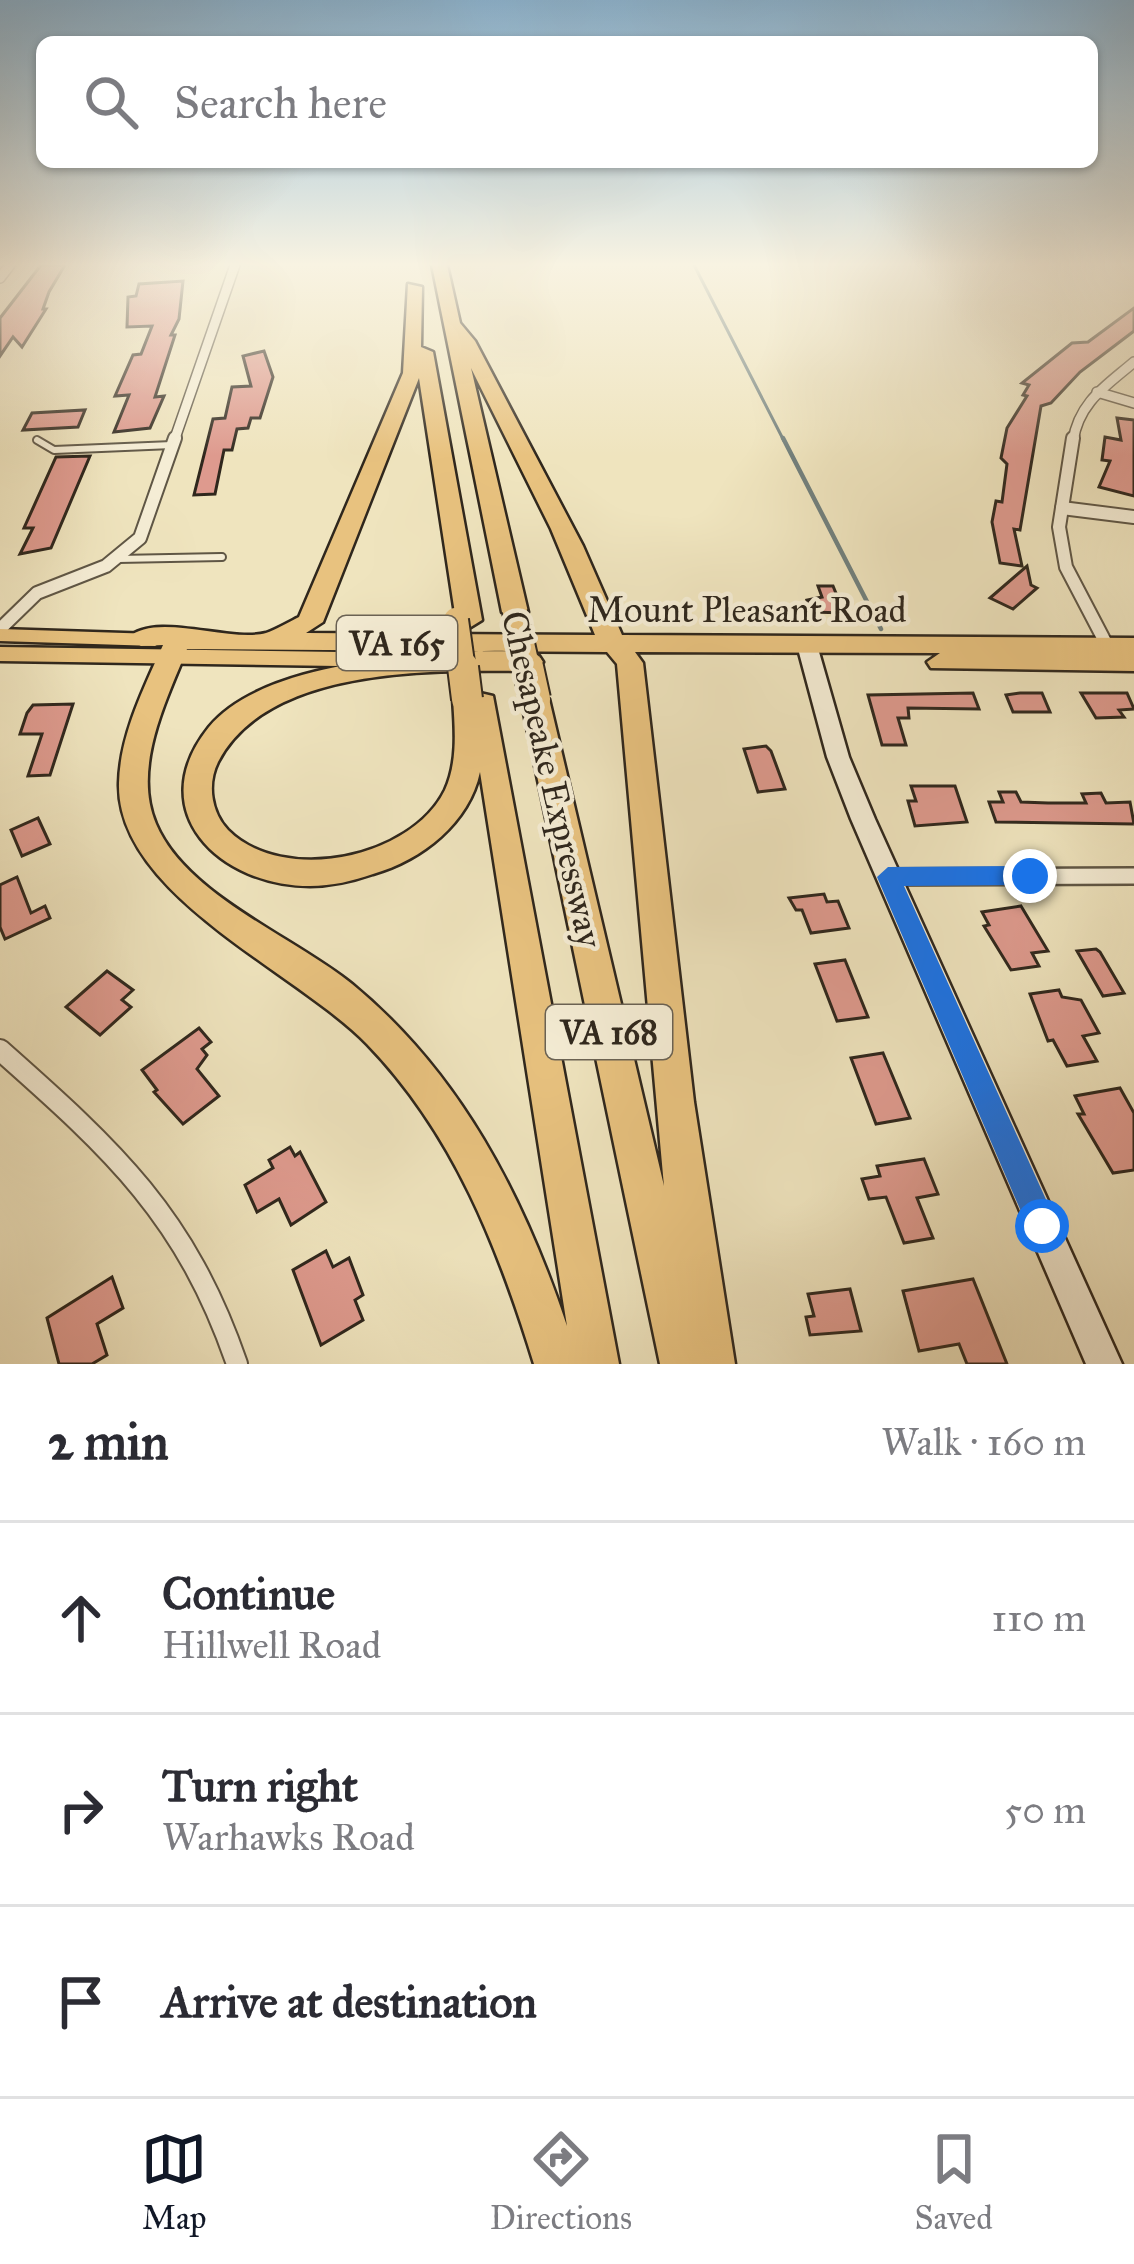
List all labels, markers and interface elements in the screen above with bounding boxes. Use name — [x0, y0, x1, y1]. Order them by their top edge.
search box — [36, 36, 1098, 168]
icon: search — [78, 69, 144, 135]
text: Search here — [174, 75, 387, 130]
street label: Mount Pleasant Road — [587, 588, 907, 632]
street label: Chesapeake Expressway — [492, 606, 612, 953]
road number: VA 165 — [337, 616, 457, 670]
route end — [1003, 849, 1057, 903]
road number: VA 168 — [546, 1005, 672, 1059]
route start — [1015, 1199, 1069, 1253]
text: 2 min — [48, 1411, 169, 1473]
text: Walk · 160 m — [881, 1418, 1086, 1466]
text: Continue — [162, 1566, 335, 1621]
icon: ahead — [48, 1585, 114, 1651]
text: 110 m — [991, 1594, 1086, 1642]
text: Hillwell Road — [162, 1621, 381, 1669]
text: Turn right — [162, 1758, 358, 1813]
icon: right — [48, 1777, 114, 1843]
text: 50 m — [1004, 1786, 1086, 1834]
text: Warhawks Road — [162, 1813, 415, 1861]
icon: arrive — [48, 1969, 114, 2035]
text: Arrive at destination — [162, 1974, 537, 2029]
tab: Map — [141, 2126, 207, 2238]
tab: Directions — [490, 2126, 632, 2238]
tab: Saved — [914, 2126, 993, 2238]

